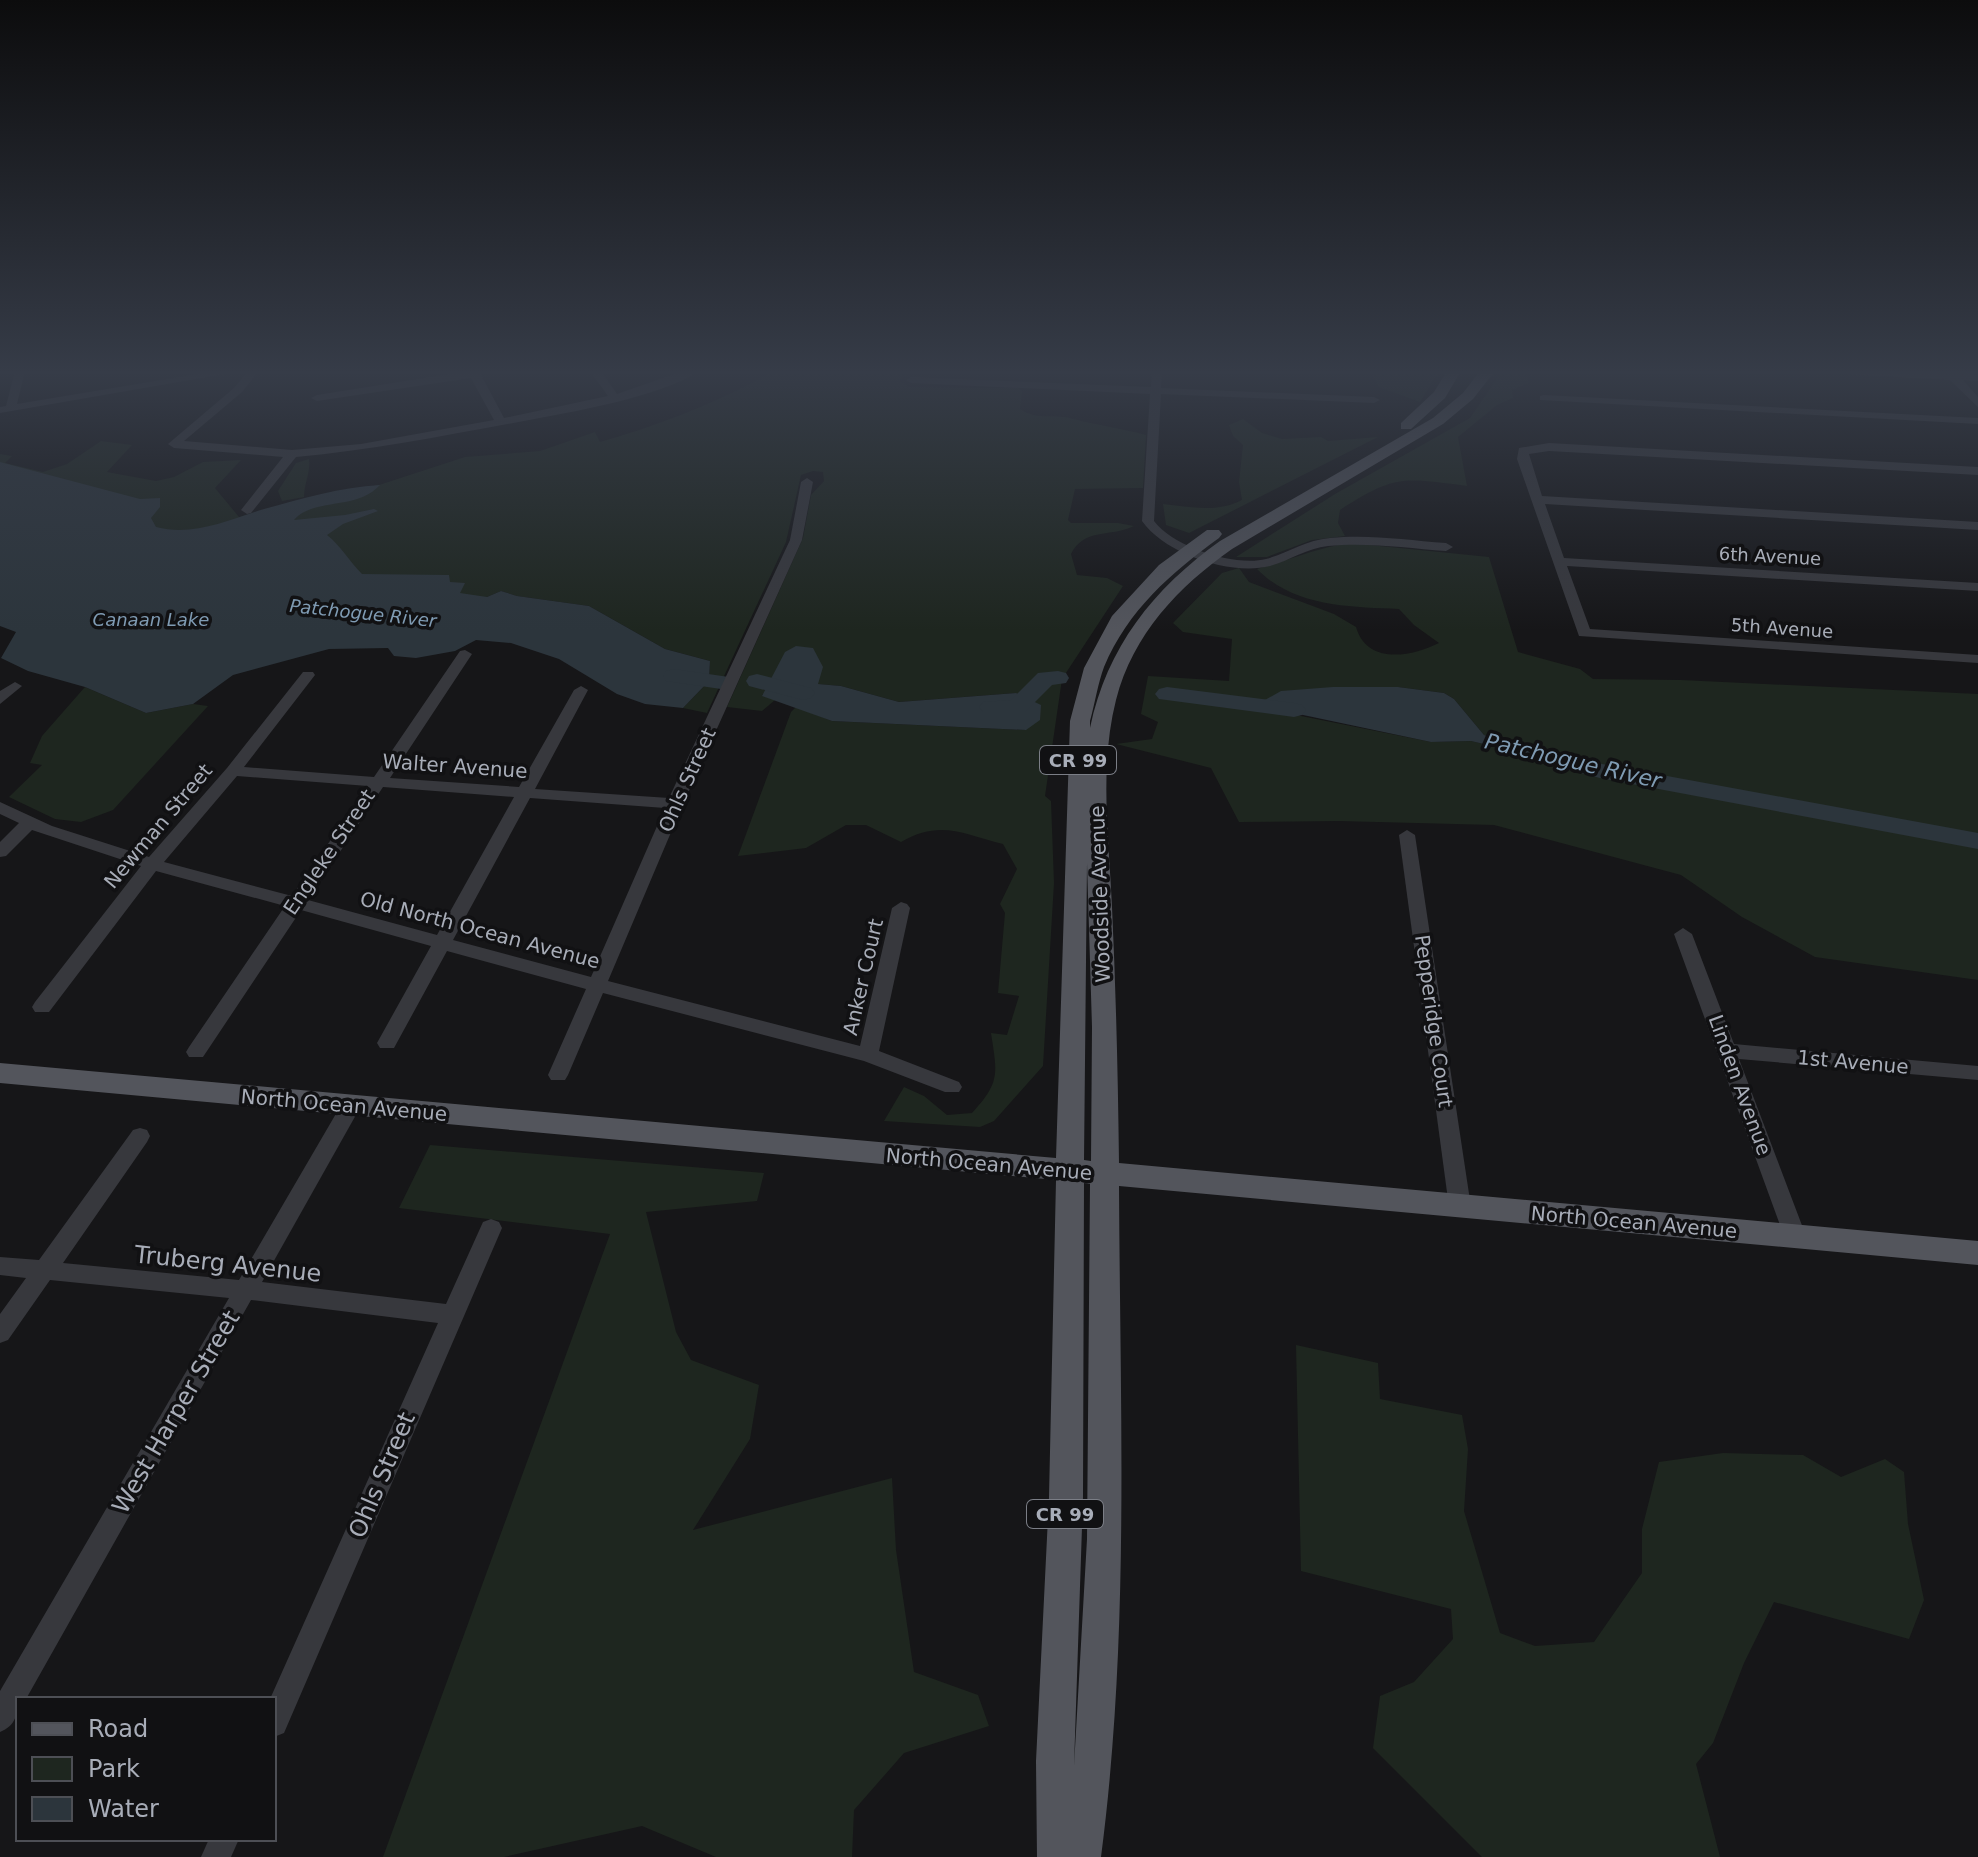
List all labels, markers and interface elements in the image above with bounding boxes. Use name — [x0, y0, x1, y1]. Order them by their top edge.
street label: 6th Avenue — [1718, 543, 1822, 569]
water label: Patchogue River — [289, 595, 439, 631]
water label: Canaan Lake — [93, 609, 209, 630]
street label: 5th Avenue — [1730, 614, 1834, 642]
street label: Ohls Street — [653, 724, 721, 836]
water label: Patchogue River — [1482, 729, 1666, 794]
road number: CR 99 — [1040, 746, 1116, 774]
street label: Walter Avenue — [382, 749, 528, 783]
street label: Newman Street — [99, 759, 217, 893]
street label: Engleke Street — [278, 785, 380, 919]
street label: Woodside Avenue — [1085, 805, 1115, 983]
street label: Old North Ocean Avenue — [357, 886, 603, 974]
street label: Anker Court — [838, 916, 888, 1038]
street label: Pepperidge Court — [1410, 933, 1458, 1109]
street label: Linden Avenue — [1703, 1011, 1777, 1159]
street label: 1st Avenue — [1796, 1045, 1910, 1079]
street label: North Ocean Avenue — [240, 1084, 448, 1126]
street label: North Ocean Avenue — [885, 1143, 1093, 1185]
street label: North Ocean Avenue — [1530, 1201, 1738, 1243]
street label: Truberg Avenue — [132, 1240, 323, 1288]
street label: West Harper Street — [106, 1306, 246, 1518]
street label: Ohls Street — [343, 1408, 421, 1542]
road number: CR 99 — [1027, 1500, 1103, 1528]
legend — [16, 1697, 276, 1841]
text: Road — [88, 1715, 148, 1743]
text: Park — [88, 1755, 140, 1783]
text: Water — [88, 1795, 159, 1823]

